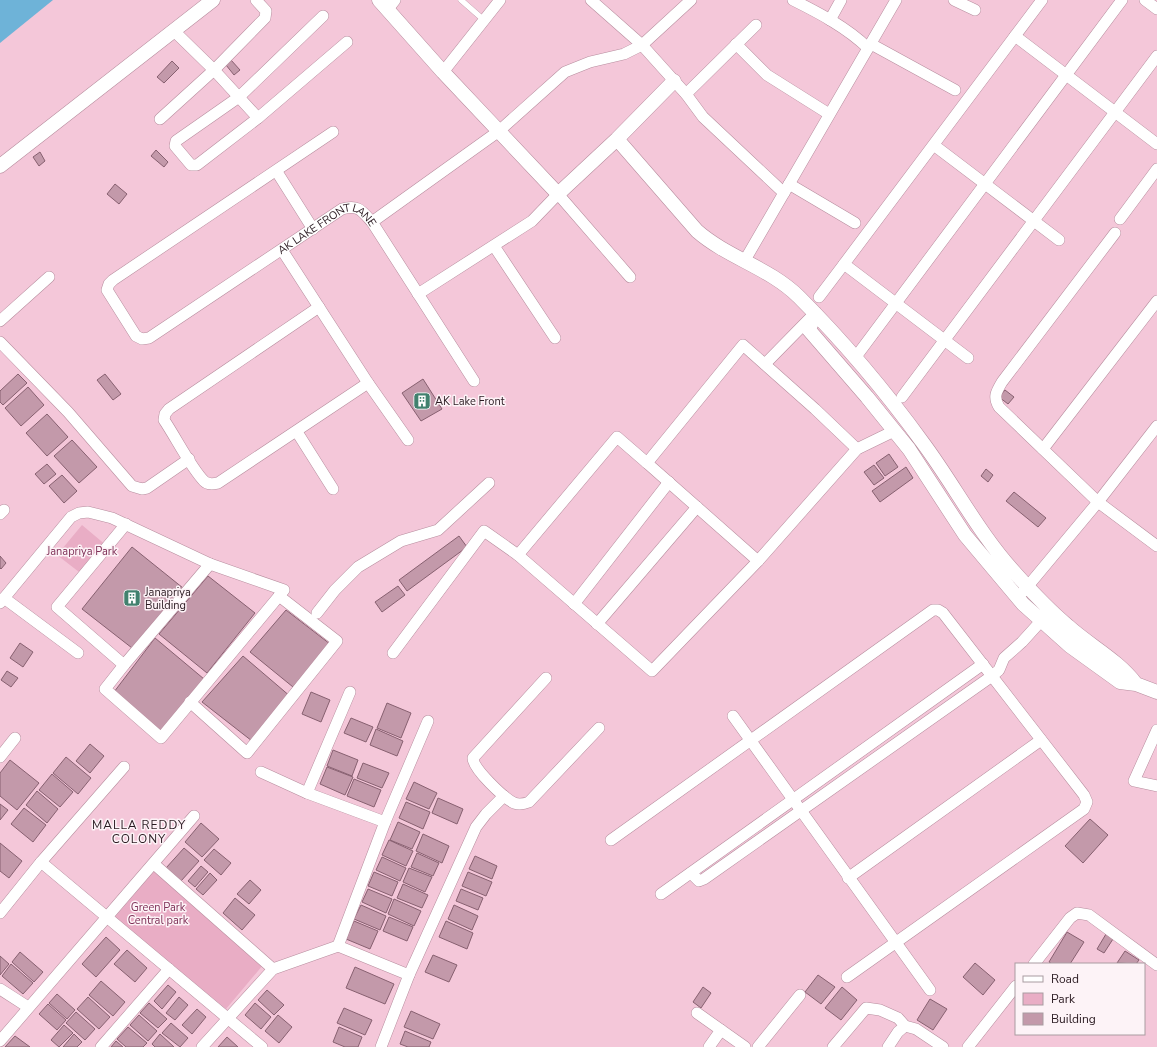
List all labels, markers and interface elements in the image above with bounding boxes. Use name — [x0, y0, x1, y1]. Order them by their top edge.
street label: AK LAKE FRONT LANE — [275, 200, 380, 258]
building icon: AK Lake Front — [412, 391, 432, 411]
place label: AK Lake Front — [435, 394, 505, 409]
park label: Janapriya Park — [46, 544, 118, 559]
place label: Janapriya Building — [144, 585, 191, 613]
building icon: Janapriya Building — [122, 588, 142, 608]
district label: MALLA REDDY COLONY — [92, 817, 186, 847]
park label: Green Park Central park — [128, 900, 189, 928]
legend — [1015, 963, 1145, 1035]
text: Road — [1051, 971, 1079, 987]
text: Park — [1051, 991, 1076, 1007]
text: Building — [1051, 1011, 1096, 1027]

